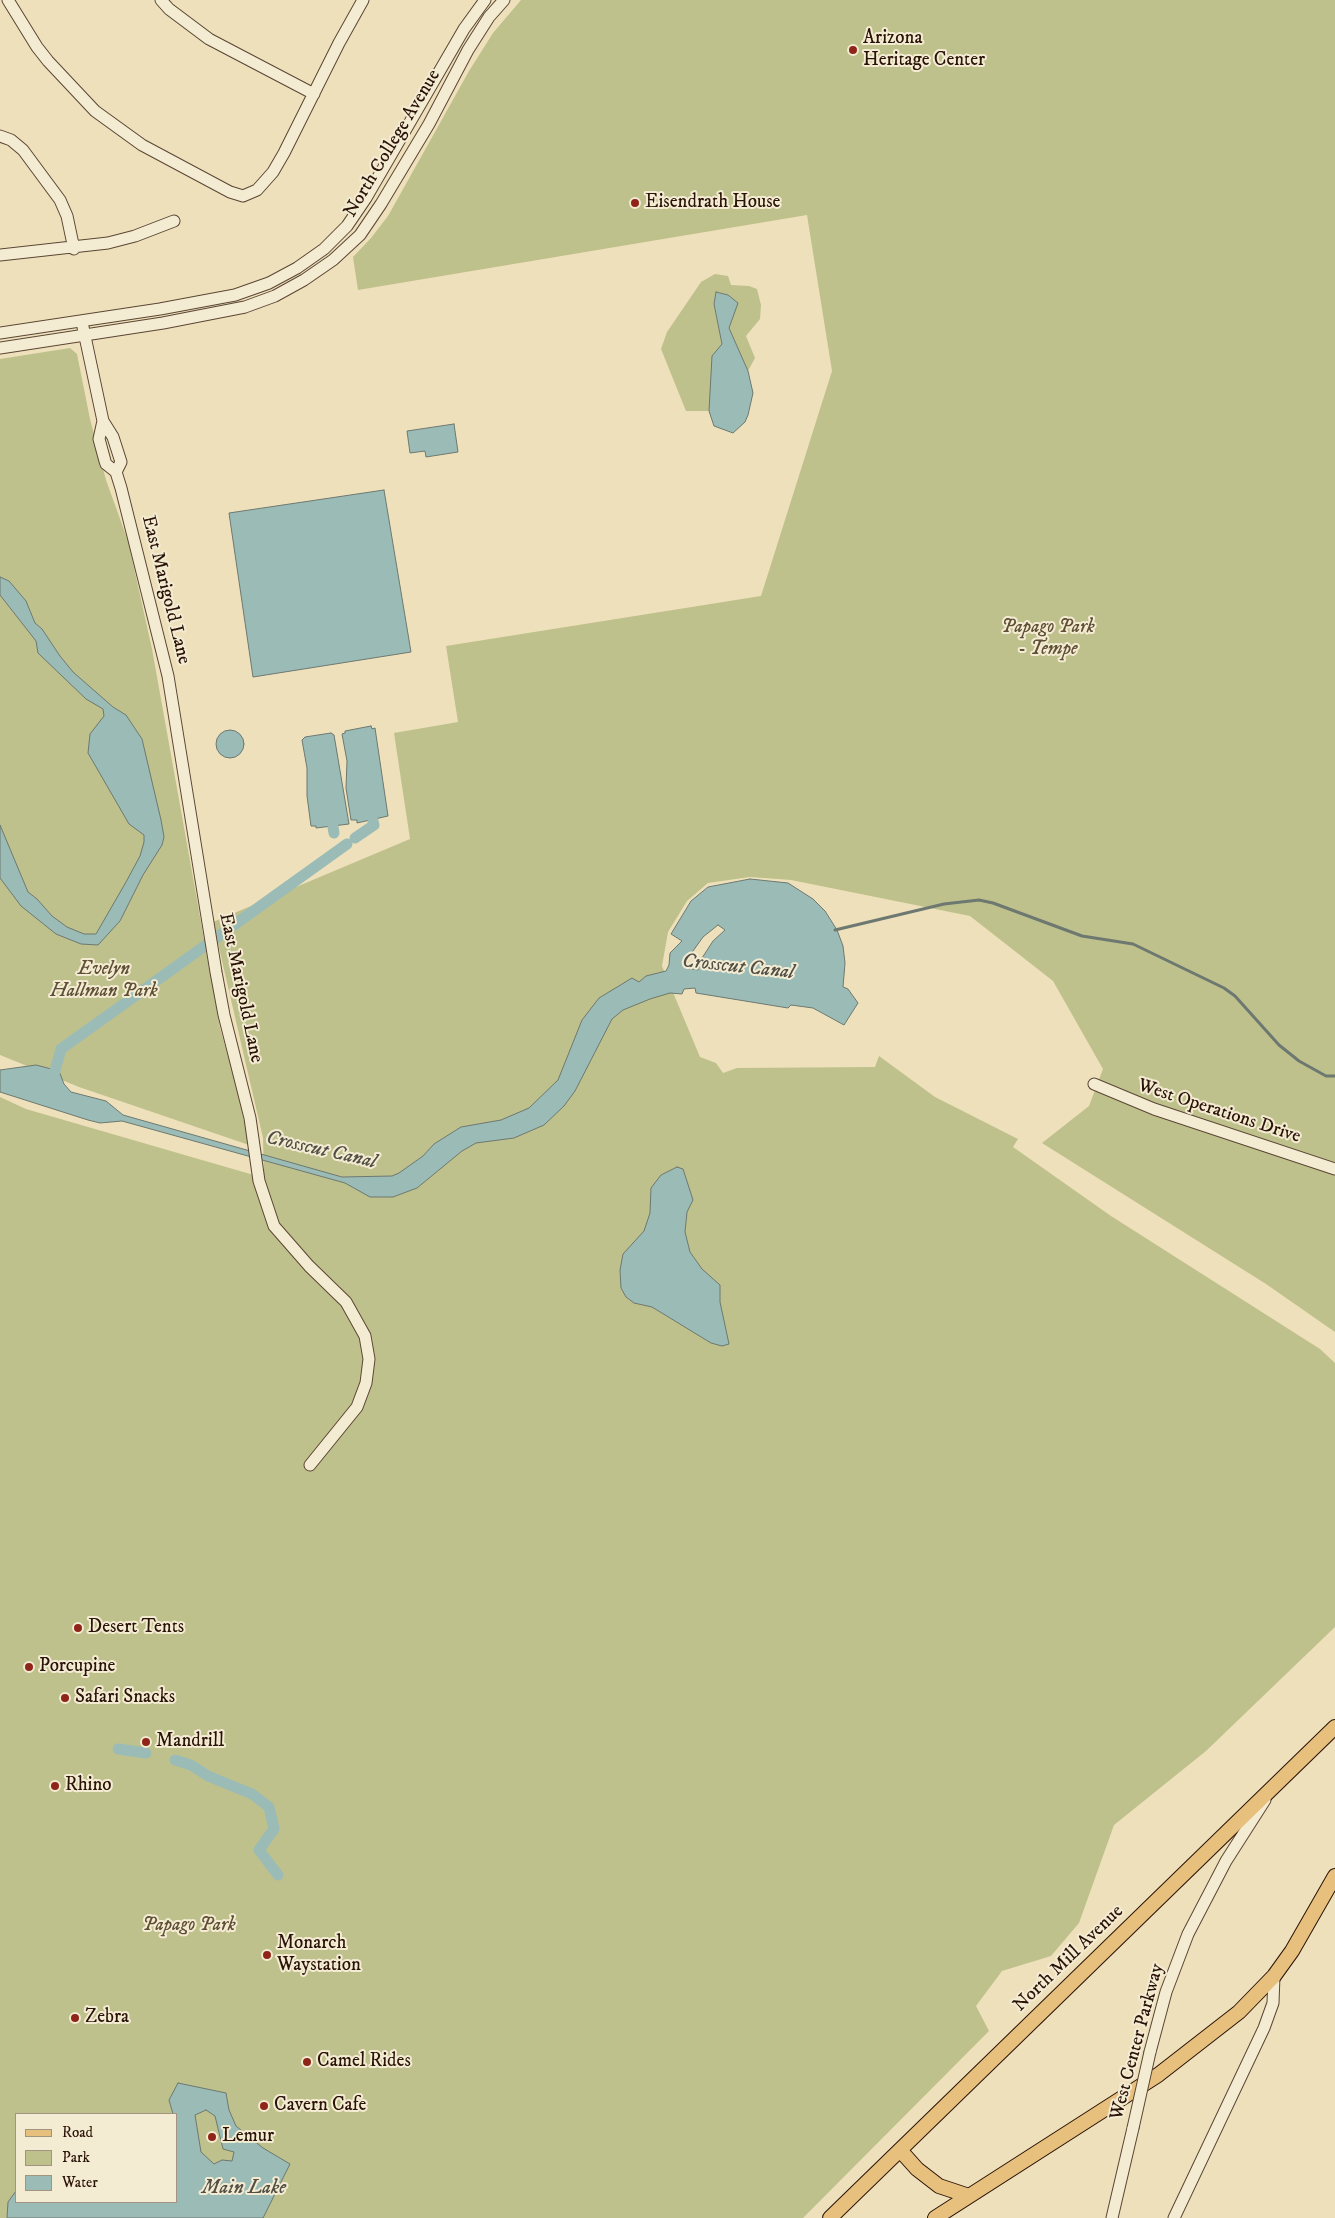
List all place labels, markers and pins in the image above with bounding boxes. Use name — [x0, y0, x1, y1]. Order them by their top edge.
place label: Arizona Heritage Center — [863, 28, 985, 72]
marker: Arizona Heritage Center — [847, 44, 859, 56]
place label: Eisendrath House — [645, 192, 780, 214]
marker: Eisendrath House — [629, 197, 641, 209]
place label: Desert Tents — [88, 1617, 184, 1639]
marker: Desert Tents — [72, 1622, 84, 1634]
place label: Porcupine — [39, 1656, 115, 1678]
marker: Porcupine — [23, 1661, 35, 1673]
place label: Safari Snacks — [75, 1687, 175, 1709]
marker: Safari Snacks — [59, 1692, 71, 1704]
place label: Mandrill — [156, 1731, 224, 1753]
marker: Mandrill — [140, 1736, 152, 1748]
place label: Rhino — [65, 1775, 112, 1797]
marker: Rhino — [49, 1780, 61, 1792]
place label: Monarch Waystation — [277, 1933, 361, 1977]
marker: Monarch Waystation — [261, 1949, 273, 1961]
place label: Zebra — [85, 2007, 129, 2029]
marker: Zebra — [69, 2012, 81, 2024]
place label: Camel Rides — [317, 2051, 411, 2073]
marker: Camel Rides — [301, 2056, 313, 2068]
place label: Cavern Cafe — [274, 2095, 366, 2117]
marker: Cavern Cafe — [258, 2100, 270, 2112]
place label: Lemur — [222, 2126, 274, 2148]
marker: Lemur — [206, 2131, 218, 2143]

